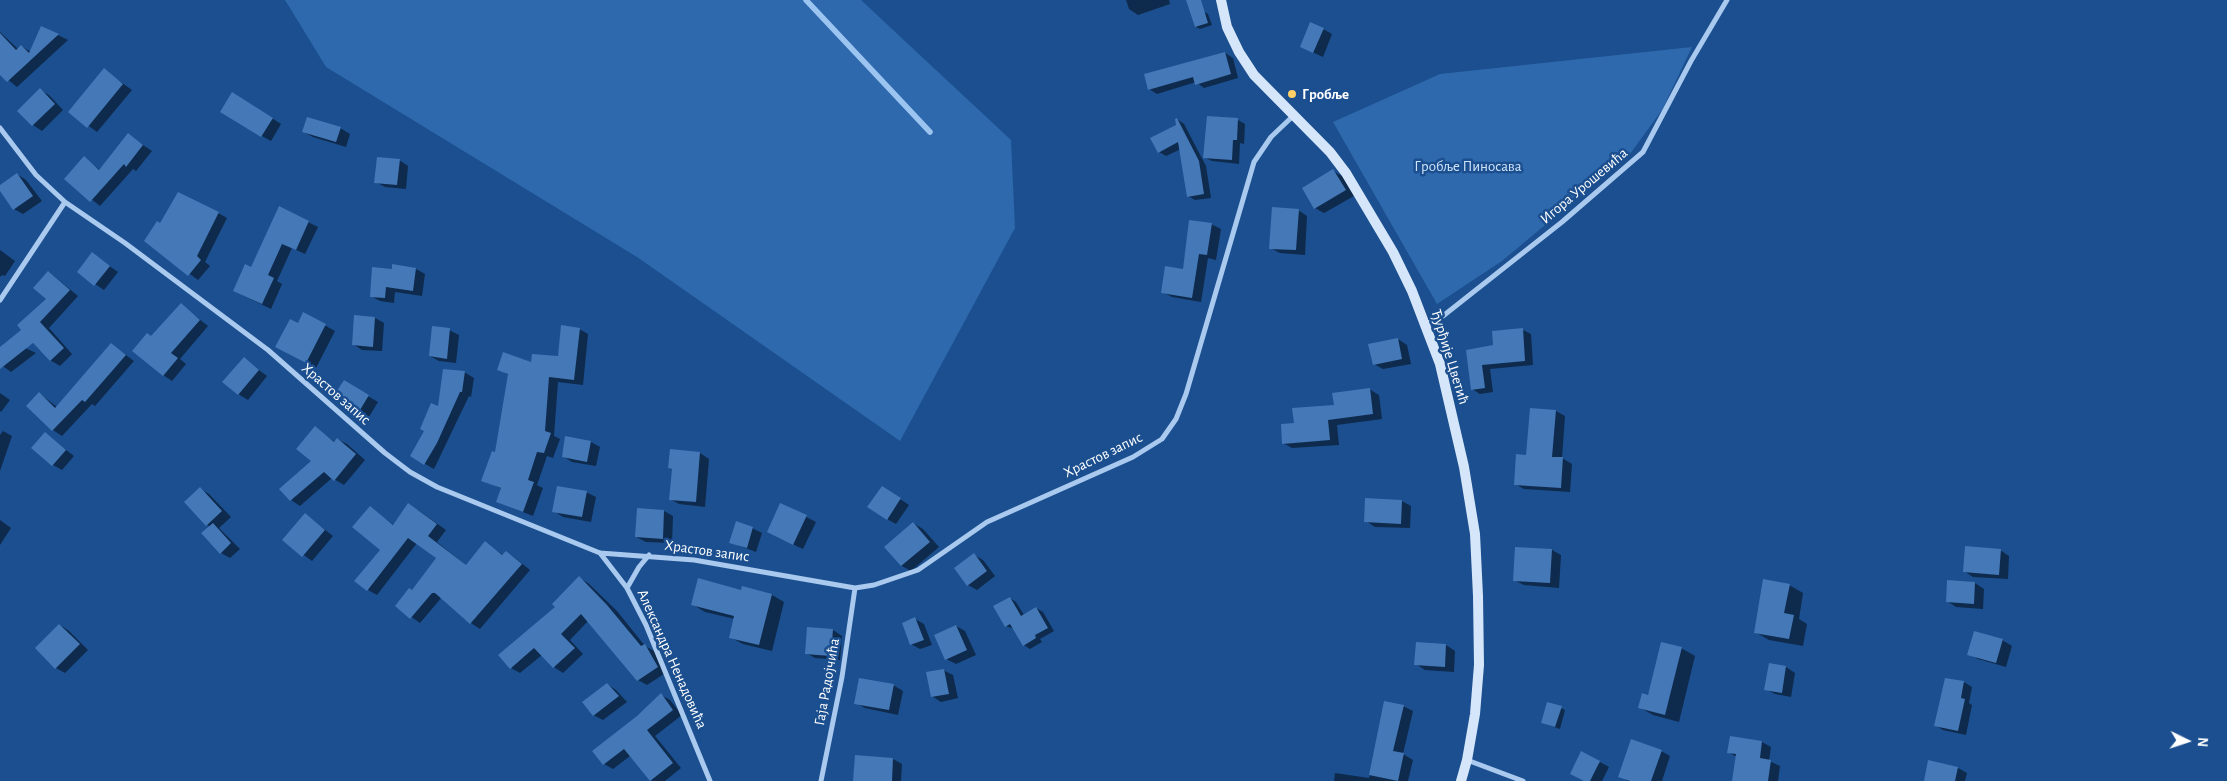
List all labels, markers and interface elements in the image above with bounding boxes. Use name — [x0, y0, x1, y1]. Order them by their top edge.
place label: Гробље — [1302, 85, 1349, 103]
marker: Гробље — [1286, 88, 1298, 100]
street label: Игора Урошевића — [1537, 144, 1631, 228]
park label: Гробље Пиносава — [1414, 157, 1522, 175]
street label: Ђурђије Цветић — [1427, 307, 1473, 407]
street label: Храстов запис — [298, 359, 374, 429]
street label: Храстов запис — [1061, 428, 1145, 482]
street label: Храстов запис — [663, 536, 751, 566]
street label: Александра Ненадовића — [633, 587, 711, 731]
street label: Гаја Радојчића — [810, 637, 844, 727]
north arrow — [2162, 716, 2212, 766]
text: N — [2195, 737, 2209, 747]

